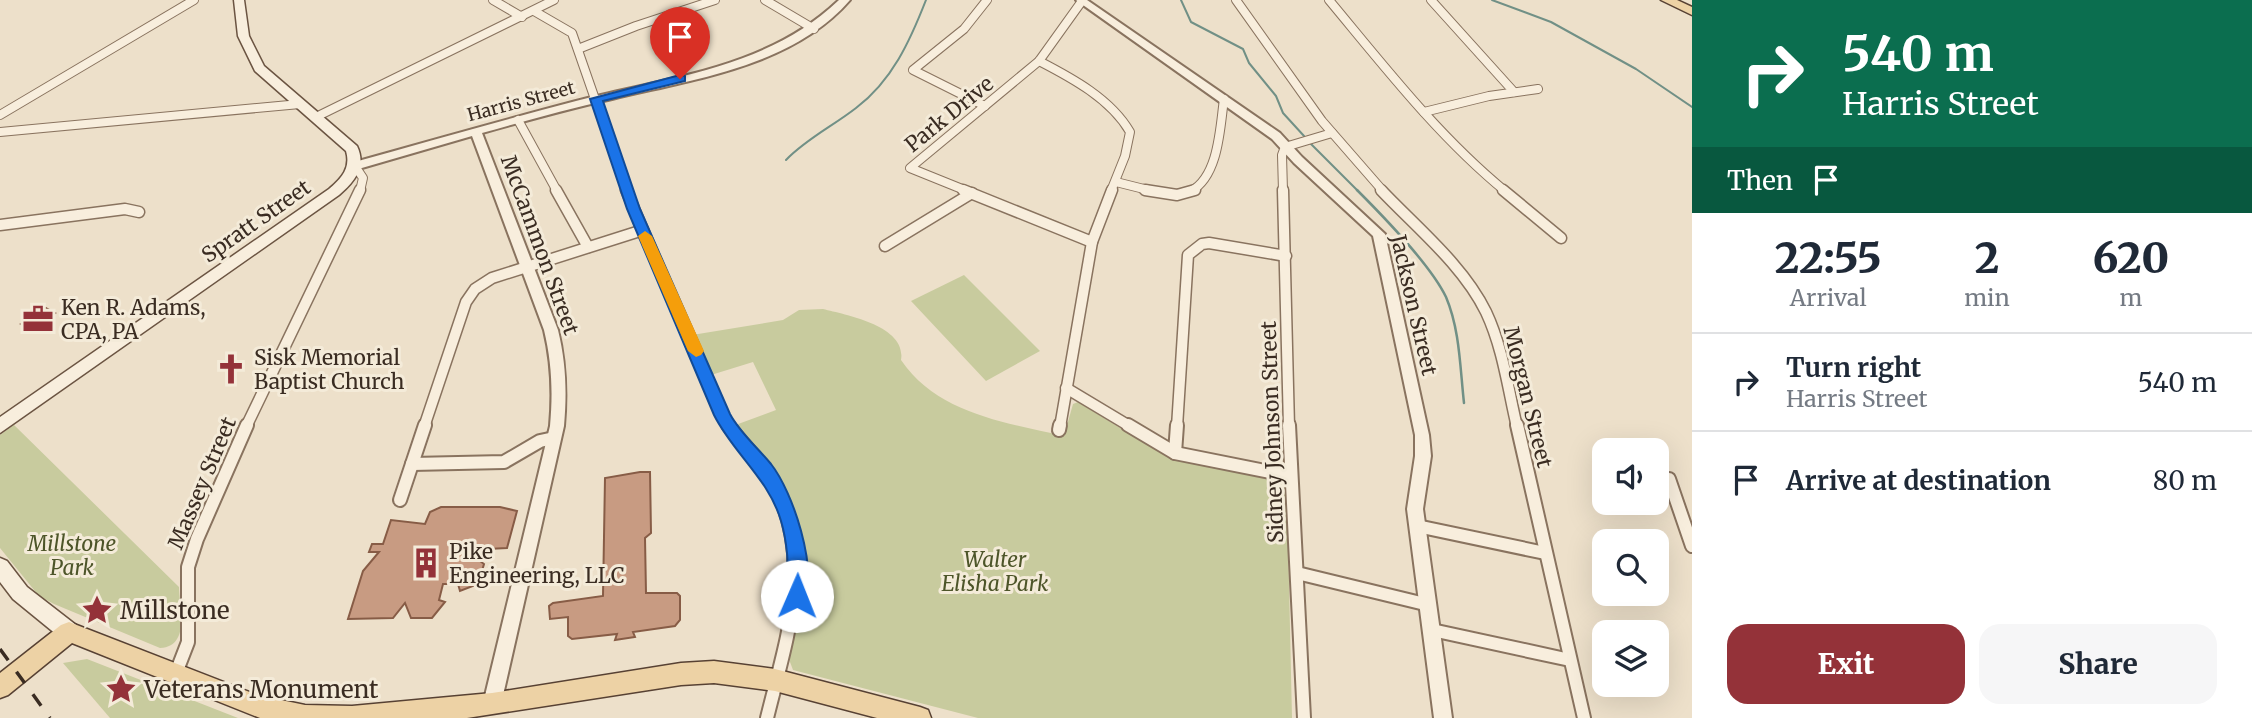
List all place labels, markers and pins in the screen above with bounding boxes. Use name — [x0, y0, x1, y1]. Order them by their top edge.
pin — [650, 7, 710, 79]
place label: Ken R. Adams, CPA, PA — [61, 294, 206, 345]
office icon: Ken R. Adams, CPA, PA — [21, 302, 55, 336]
place label: Sisk Memorial Baptist Church — [254, 344, 404, 395]
church icon: Sisk Memorial Baptist Church — [214, 352, 248, 386]
place label: Pike Engineering, LLC — [449, 538, 625, 589]
building icon: Pike Engineering, LLC — [409, 546, 443, 580]
place icon: Millstone — [80, 593, 114, 627]
place label: Millstone — [120, 595, 229, 626]
place icon: Veterans Monument — [104, 672, 138, 706]
place label: Veterans Monument — [143, 674, 379, 705]

